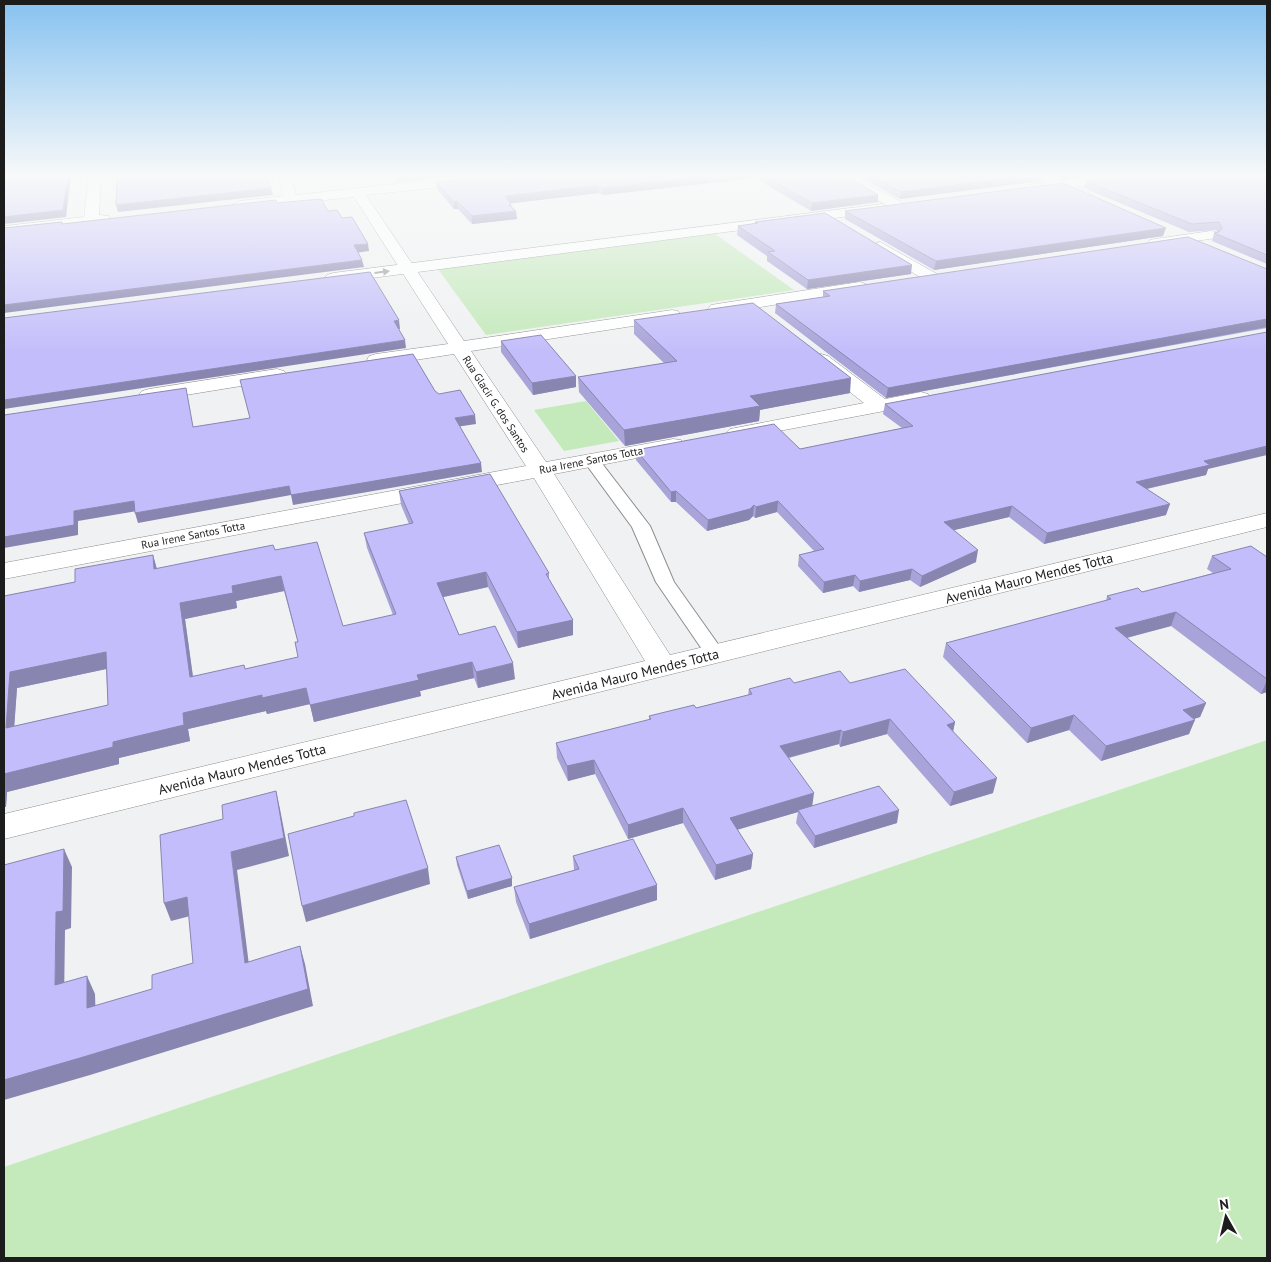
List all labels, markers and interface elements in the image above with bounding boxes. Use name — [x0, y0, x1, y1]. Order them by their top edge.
one-way arrow — [374, 268, 390, 276]
street label: Rua Glacir G. dos Santos — [459, 353, 533, 455]
street label: Rua Irene Santos Totta — [538, 443, 644, 477]
street label: Rua Irene Santos Totta — [140, 518, 246, 552]
street label: Avenida Mauro Mendes Totta — [943, 548, 1115, 608]
street label: Avenida Mauro Mendes Totta — [549, 644, 721, 704]
street label: Avenida Mauro Mendes Totta — [156, 739, 328, 799]
north arrow — [1201, 1192, 1251, 1242]
text: N — [1218, 1195, 1230, 1214]

